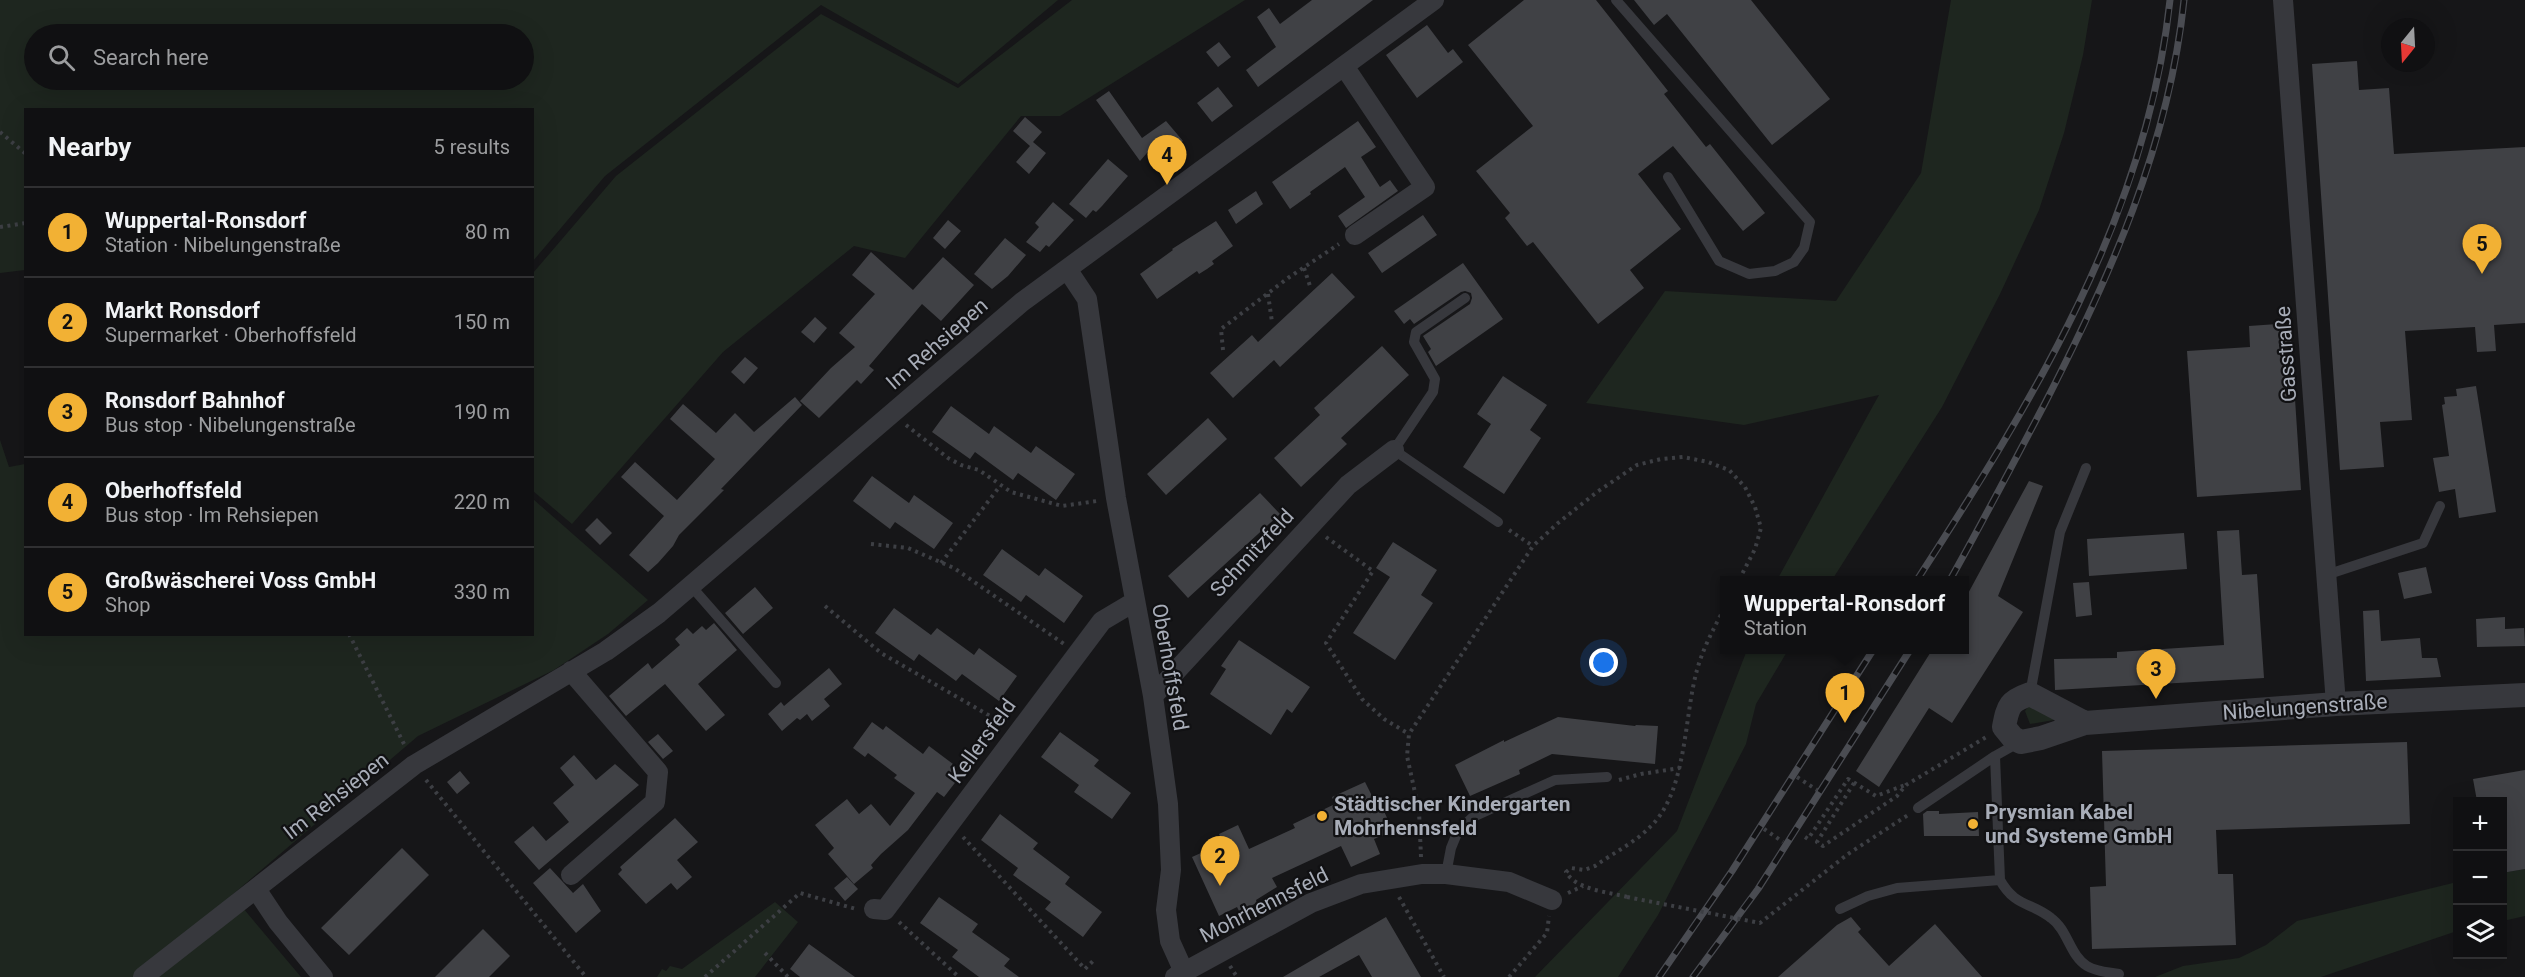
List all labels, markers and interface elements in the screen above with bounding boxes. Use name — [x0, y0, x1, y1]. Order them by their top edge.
north arrow — [2381, 18, 2435, 72]
search box — [24, 24, 534, 90]
icon: search — [45, 41, 78, 74]
text: Search here — [93, 45, 209, 70]
text: Nearby — [48, 132, 131, 162]
text: 5 results — [434, 135, 510, 159]
pin: 4 — [1148, 136, 1186, 185]
text: Wuppertal-Ronsdorf — [105, 208, 306, 233]
text: 1 — [62, 220, 73, 244]
text: 80 m — [465, 220, 510, 244]
pin: 5 — [2462, 224, 2502, 274]
text: Station · Nibelungenstraße — [105, 233, 341, 257]
street label: Im Rehsiepen — [881, 293, 993, 395]
text: Markt Ronsdorf — [105, 298, 260, 323]
street label: Gasstraße — [2271, 305, 2301, 403]
text: 2 — [62, 310, 73, 334]
text: 150 m — [454, 310, 510, 334]
text: Supermarket · Oberhoffsfeld — [105, 323, 356, 347]
text: Ronsdorf Bahnhof — [105, 388, 285, 413]
text: 3 — [62, 400, 73, 424]
text: 190 m — [454, 400, 510, 424]
text: Bus stop · Nibelungenstraße — [105, 413, 356, 437]
text: Oberhoffsfeld — [105, 478, 242, 503]
text: 4 — [62, 490, 73, 514]
text: 220 m — [454, 490, 510, 514]
text: Bus stop · Im Rehsiepen — [105, 503, 319, 527]
street label: Schmitzfeld — [1205, 504, 1299, 602]
text: Großwäscherei Voss GmbH — [105, 568, 376, 593]
popup — [1720, 576, 1969, 654]
text: 5 — [62, 580, 73, 604]
text: 330 m — [454, 580, 510, 604]
text: Wuppertal-Ronsdorf — [1744, 591, 1945, 616]
text: Shop — [105, 593, 151, 617]
street label: Oberhoffsfeld — [1147, 602, 1193, 732]
text: Station — [1744, 616, 1807, 640]
your location — [1589, 648, 1618, 677]
pin: 3 — [2136, 650, 2176, 699]
pin: 1 — [1826, 674, 1864, 723]
street label: Nibelungenstraße — [2222, 689, 2388, 725]
street label: Kellersfeld — [943, 694, 1021, 788]
street label: Im Rehsiepen — [279, 748, 393, 844]
place label: Städtischer Kindergarten Mohrhennsfeld — [1334, 792, 1571, 840]
map controls — [2453, 797, 2507, 959]
button: + — [2453, 797, 2507, 851]
place label: Prysmian Kabel und Systeme GmbH — [1985, 800, 2172, 848]
marker: Städtischer Kindergarten Mohrhennsfeld — [1315, 809, 1329, 823]
marker: Prysmian Kabel und Systeme GmbH — [1966, 817, 1980, 831]
pin: 2 — [1200, 836, 1240, 886]
button: − — [2453, 851, 2507, 905]
street label: Mohrhennsfeld — [1196, 862, 1332, 948]
button: layers — [2453, 905, 2507, 959]

